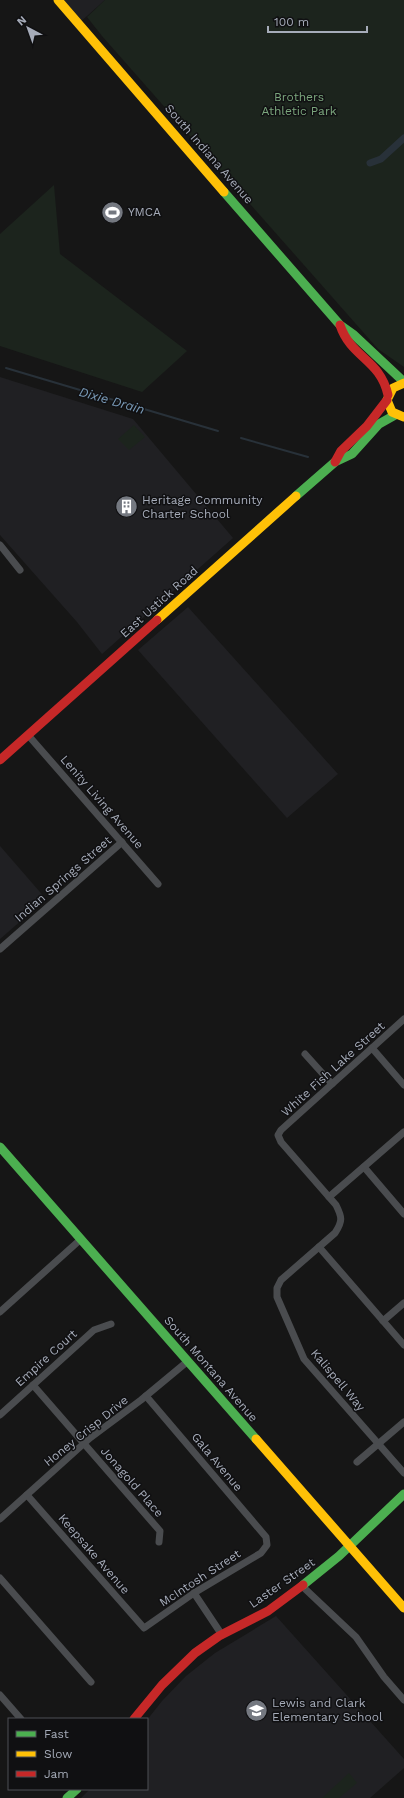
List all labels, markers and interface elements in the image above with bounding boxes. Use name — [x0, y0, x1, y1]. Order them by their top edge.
north arrow — [8, 8, 48, 48]
scale bar — [268, 8, 367, 34]
text: N — [14, 13, 29, 28]
text: 100 m — [274, 15, 309, 29]
park label: Brothers Athletic Park — [261, 90, 337, 118]
street label: South Indiana Avenue — [162, 101, 256, 207]
sports icon: YMCA — [100, 199, 126, 225]
place label: YMCA — [128, 205, 161, 219]
water label: Dixie Drain — [77, 384, 147, 417]
place label: Heritage Community Charter School — [142, 493, 263, 521]
building icon: Heritage Community Charter School — [113, 494, 139, 520]
street label: East Ustick Road — [117, 564, 201, 640]
street label: Lenity Living Avenue — [58, 752, 146, 852]
street label: Indian Springs Street — [12, 833, 114, 925]
street label: White Fish Lake Street — [278, 1019, 388, 1119]
street label: South Montana Avenue — [161, 1313, 261, 1425]
street label: Empire Court — [12, 1327, 80, 1389]
street label: Kalispell Way — [308, 1346, 368, 1414]
street label: Honey Crisp Drive — [41, 1393, 131, 1469]
street label: Gala Avenue — [189, 1430, 245, 1494]
street label: Jonagold Place — [98, 1444, 166, 1520]
street label: Keepsake Avenue — [55, 1511, 133, 1597]
street label: McIntosh Street — [157, 1547, 243, 1609]
street label: Laster Street — [246, 1555, 318, 1611]
place label: Lewis and Clark Elementary School — [272, 1696, 383, 1724]
school or university icon: Lewis and Clark Elementary School — [244, 1697, 270, 1723]
legend — [8, 1718, 148, 1790]
text: Fast — [44, 1727, 69, 1741]
text: Slow — [44, 1747, 72, 1761]
text: Jam — [44, 1767, 69, 1781]

